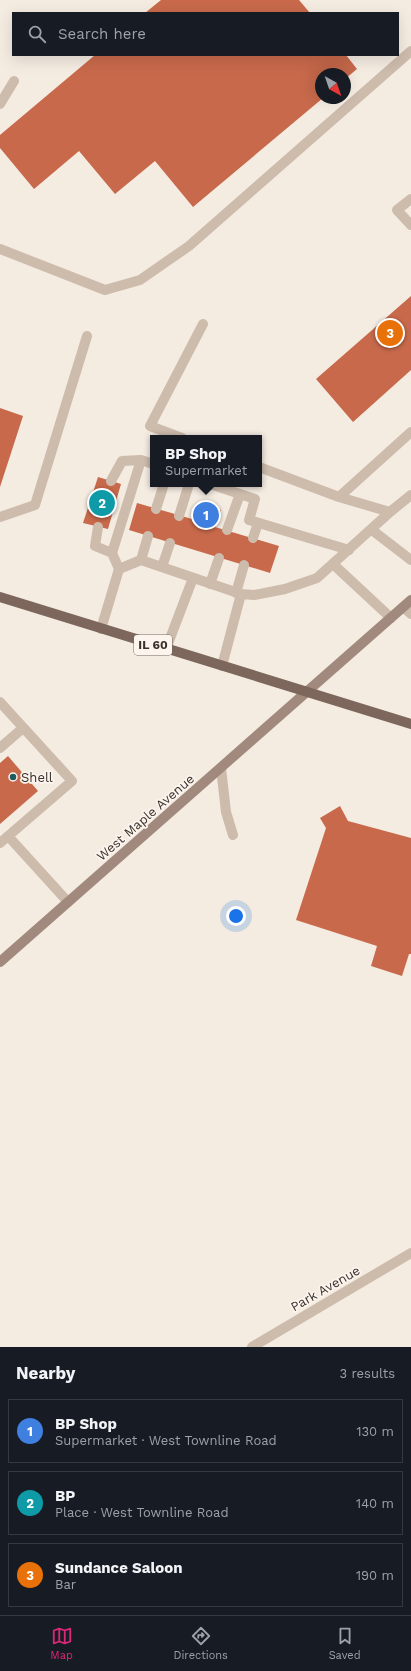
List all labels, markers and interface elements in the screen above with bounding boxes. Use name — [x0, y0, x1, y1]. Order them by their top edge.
search box — [12, 12, 399, 56]
icon: search — [26, 23, 48, 45]
text: Search here — [58, 25, 146, 43]
north arrow — [315, 68, 351, 104]
pin: 3 — [377, 318, 403, 348]
popup — [150, 435, 262, 487]
text: BP Shop — [165, 445, 227, 463]
text: Supermarket — [165, 463, 247, 478]
pin: 2 — [89, 488, 115, 518]
pin: 1 — [193, 500, 219, 530]
road number: IL 60 — [134, 635, 172, 655]
place label: Shell — [21, 770, 53, 785]
street label: West Maple Avenue — [94, 771, 197, 864]
marker: Shell — [8, 772, 18, 782]
your location — [226, 906, 246, 926]
street label: Park Avenue — [288, 1263, 363, 1314]
text: Nearby — [16, 1363, 75, 1383]
text: 3 results — [340, 1366, 395, 1381]
text: BP Shop — [55, 1415, 117, 1433]
text: 1 — [27, 1424, 33, 1439]
text: 130 m — [356, 1424, 394, 1439]
text: Supermarket · West Townline Road — [55, 1433, 277, 1448]
text: BP — [55, 1487, 75, 1505]
text: 2 — [26, 1496, 34, 1511]
text: 140 m — [356, 1496, 394, 1511]
text: Place · West Townline Road — [55, 1505, 229, 1520]
text: Sundance Saloon — [55, 1559, 183, 1577]
text: 3 — [26, 1568, 34, 1583]
text: 190 m — [356, 1568, 394, 1583]
text: Bar — [55, 1577, 76, 1592]
tab: Map — [50, 1625, 73, 1662]
tab: Directions — [174, 1625, 228, 1662]
tab: Saved — [329, 1625, 361, 1662]

